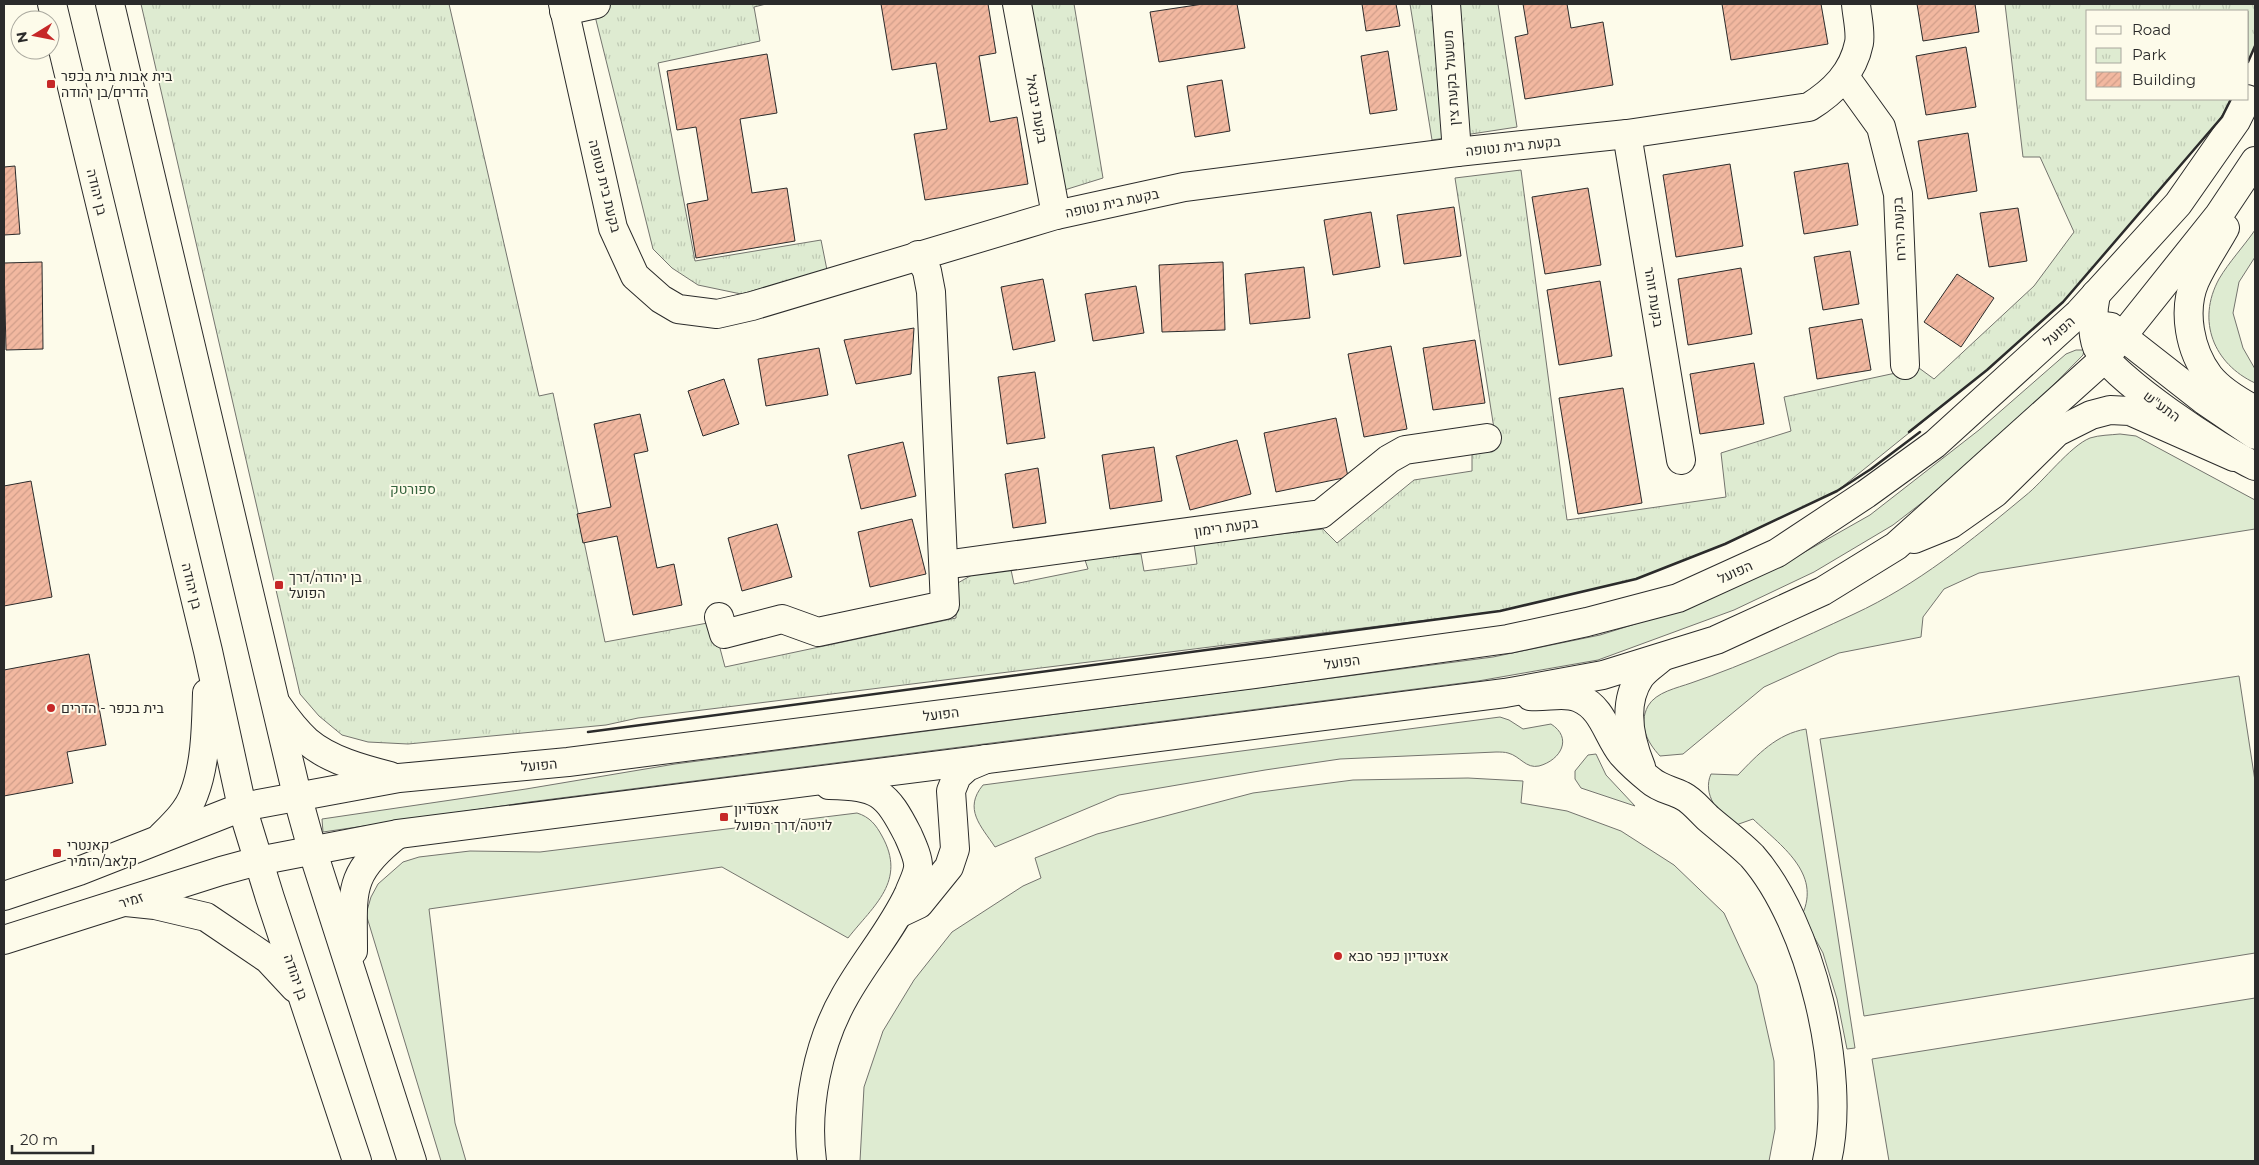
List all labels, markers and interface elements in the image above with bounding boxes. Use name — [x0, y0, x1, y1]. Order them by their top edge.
north arrow — [10, 10, 60, 60]
legend — [2086, 10, 2249, 100]
text: Road — [2132, 20, 2171, 39]
text: N — [12, 30, 32, 44]
street label: משעול בקעת צין — [1439, 30, 1463, 126]
text: Park — [2132, 45, 2166, 64]
place label: בית אבות בית בכפר הדרים/בן יהודה — [61, 67, 173, 101]
text: Building — [2132, 70, 2196, 89]
street label: בקעת יבנאל — [1022, 73, 1052, 145]
marker: בית אבות בית בכפר הדרים/בן יהודה — [45, 78, 57, 90]
street label: בקעת בית נטופה — [1465, 132, 1562, 160]
street label: בקעת בית נטופה — [585, 138, 625, 235]
street label: בן יהודה — [83, 167, 112, 218]
street label: בקעת בית נטופה — [1063, 184, 1161, 222]
street label: בקעת הירח — [1888, 196, 1910, 262]
street label: בקעת זוהר — [1640, 266, 1668, 329]
street label: הפועל — [2039, 312, 2079, 350]
street label: התע"ש — [2140, 387, 2184, 425]
park label: ספורטק — [390, 480, 436, 498]
street label: בקעת רימון — [1193, 513, 1260, 540]
street label: הפועל — [1715, 556, 1755, 588]
street label: בן יהודה — [178, 561, 207, 612]
place label: בן יהודה/דרך הפועל — [289, 568, 363, 602]
marker: בן יהודה/דרך הפועל — [273, 579, 285, 591]
street label: הפועל — [1323, 651, 1361, 673]
place label: בית בכפר - הדרים — [61, 699, 164, 717]
marker: בית בכפר - הדרים — [45, 702, 57, 714]
street label: הפועל — [922, 703, 960, 725]
street label: הפועל — [520, 754, 558, 776]
place label: אצטדיון לויטה/דרך הפועל — [734, 800, 832, 834]
marker: אצטדיון לויטה/דרך הפועל — [718, 811, 730, 823]
place label: קאנטרי קלאב/הזמיר — [67, 836, 137, 870]
marker: קאנטרי קלאב/הזמיר — [51, 847, 63, 859]
street label: זמיר — [116, 888, 146, 912]
place label: אצטדיון כפר סבא — [1348, 947, 1449, 965]
marker: אצטדיון כפר סבא — [1332, 950, 1344, 962]
street label: בן יהודה — [280, 952, 312, 1003]
scale bar — [12, 1122, 94, 1154]
text: 20 m — [20, 1130, 58, 1149]

